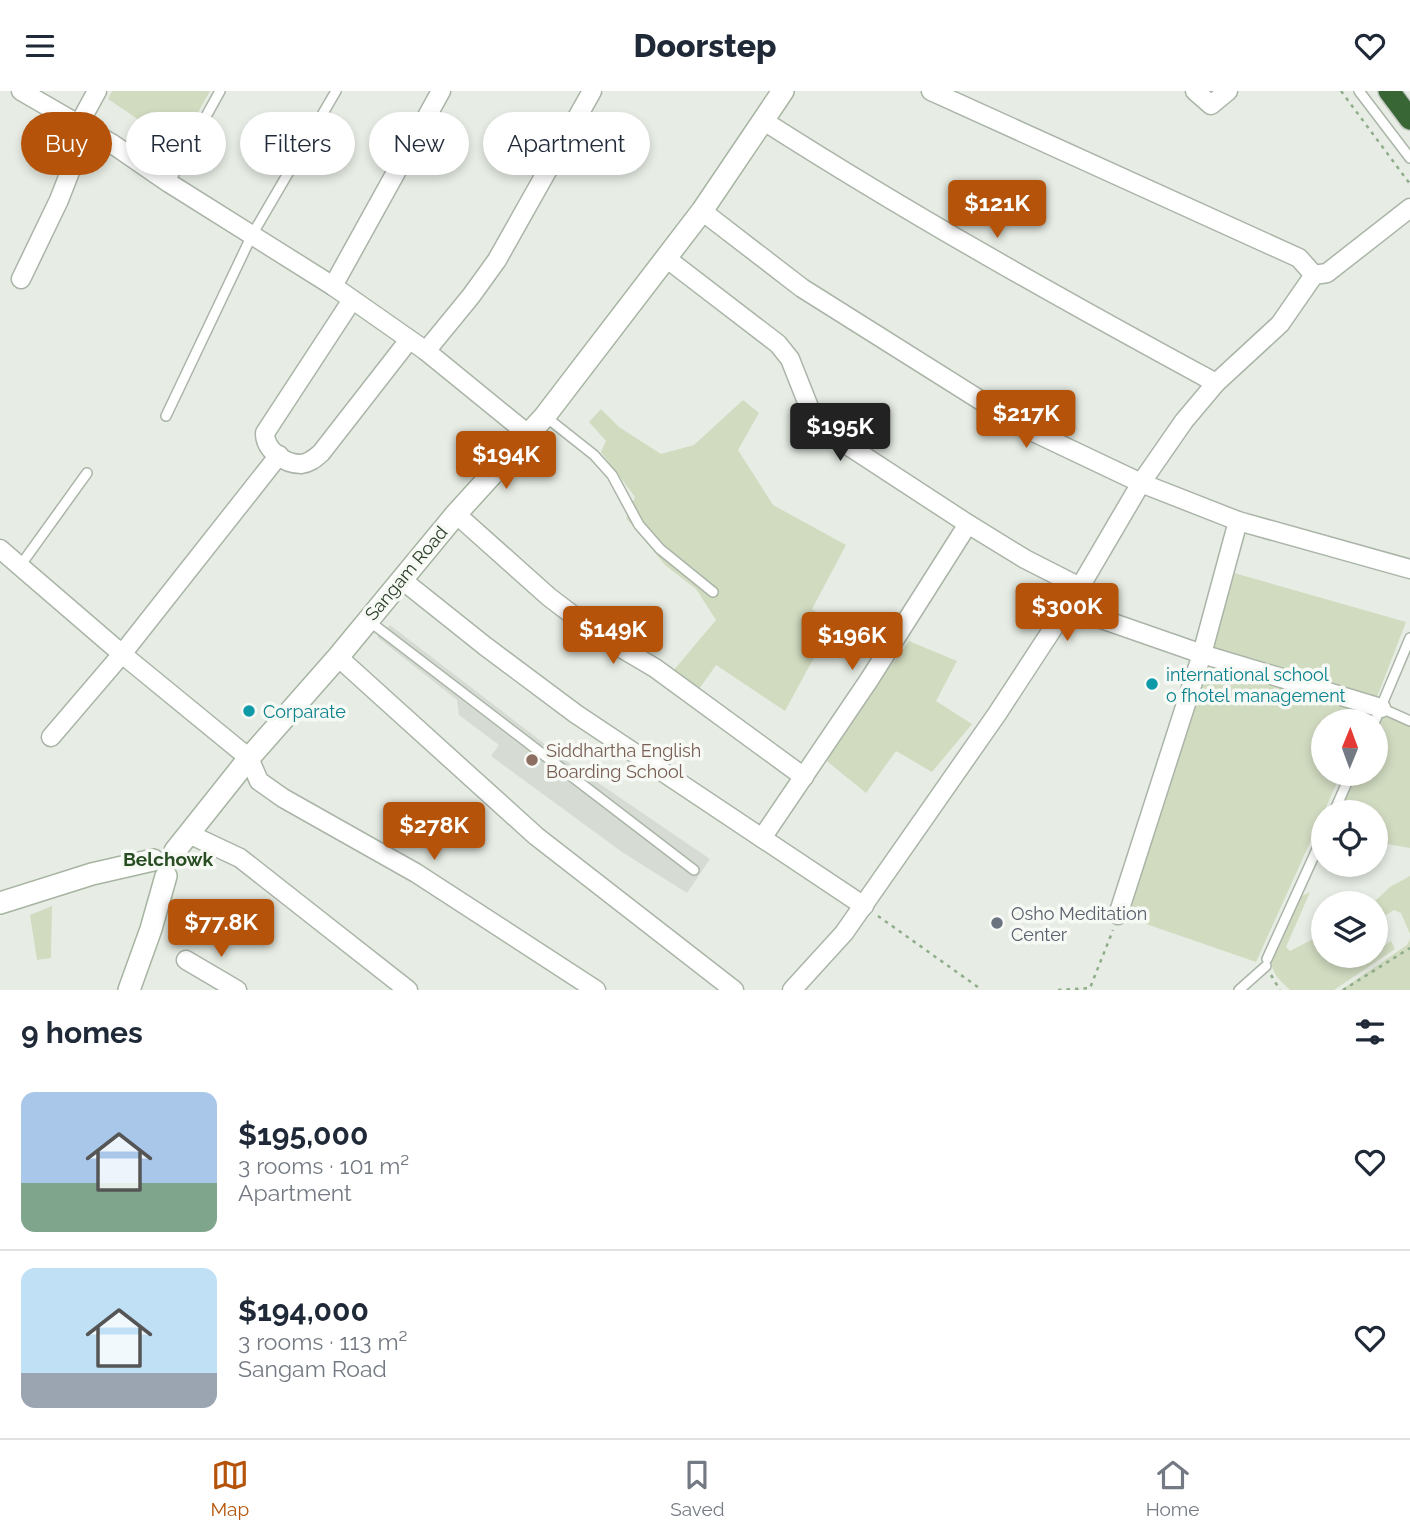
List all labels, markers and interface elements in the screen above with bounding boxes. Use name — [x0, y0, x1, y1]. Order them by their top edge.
icon: menu — [21, 27, 59, 65]
text: Doorstep — [634, 27, 777, 64]
icon: heart — [1351, 27, 1389, 65]
chip: Buy — [21, 112, 112, 175]
chip: Rent — [126, 112, 226, 175]
chip: Filters — [240, 112, 355, 175]
chip: New — [369, 112, 469, 175]
chip: Apartment — [483, 112, 650, 175]
pin: $121K — [948, 181, 1046, 240]
text: $121K — [964, 189, 1030, 216]
pin: $217K — [977, 391, 1075, 450]
text: $217K — [992, 399, 1060, 426]
pin: $195K — [791, 403, 889, 463]
text: $195K — [806, 412, 874, 439]
pin: $194K — [457, 431, 555, 491]
text: $194K — [472, 440, 540, 467]
street label: Sangam Road — [361, 522, 451, 624]
pin: $300K — [1018, 583, 1116, 643]
text: $300K — [1032, 592, 1102, 619]
pin: $149K — [564, 607, 662, 666]
pin: $196K — [803, 613, 901, 672]
text: $149K — [579, 615, 647, 642]
text: $196K — [818, 621, 886, 648]
place label: international school o fhotel management — [1166, 664, 1346, 706]
marker: international school o fhotel management — [1144, 676, 1160, 692]
place label: Corparate — [263, 701, 346, 722]
marker: Corparate — [241, 703, 257, 719]
north arrow — [1311, 709, 1388, 786]
map controls — [1311, 709, 1388, 968]
place label: Siddhartha English Boarding School — [546, 740, 701, 782]
marker: Siddhartha English Boarding School — [524, 752, 540, 768]
button: locate — [1311, 800, 1388, 877]
pin: $278K — [385, 803, 483, 862]
text: $278K — [399, 811, 469, 838]
district label: Belchowk — [123, 848, 214, 870]
button: layers — [1311, 891, 1388, 968]
pin: $77.8K — [164, 899, 278, 959]
place label: Osho Meditation Center — [1011, 903, 1147, 945]
text: $77.8K — [184, 908, 258, 935]
marker: Osho Meditation Center — [989, 915, 1005, 931]
icon: filters — [1351, 1013, 1389, 1051]
text: 9 homes — [21, 1015, 143, 1050]
text: $195,000 — [238, 1117, 368, 1152]
icon: home — [77, 1120, 161, 1204]
icon: heart — [1351, 1143, 1389, 1181]
text: 3 rooms · 101 m² — [238, 1152, 409, 1179]
text: Apartment — [238, 1179, 352, 1206]
text: $194,000 — [238, 1293, 369, 1328]
icon: home — [77, 1296, 161, 1380]
icon: heart — [1351, 1319, 1389, 1357]
text: 3 rooms · 113 m² — [238, 1328, 407, 1355]
text: Sangam Road — [238, 1355, 387, 1382]
tab: Map — [211, 1456, 249, 1520]
tab: Saved — [670, 1456, 725, 1520]
tab: Home — [1146, 1456, 1199, 1520]

